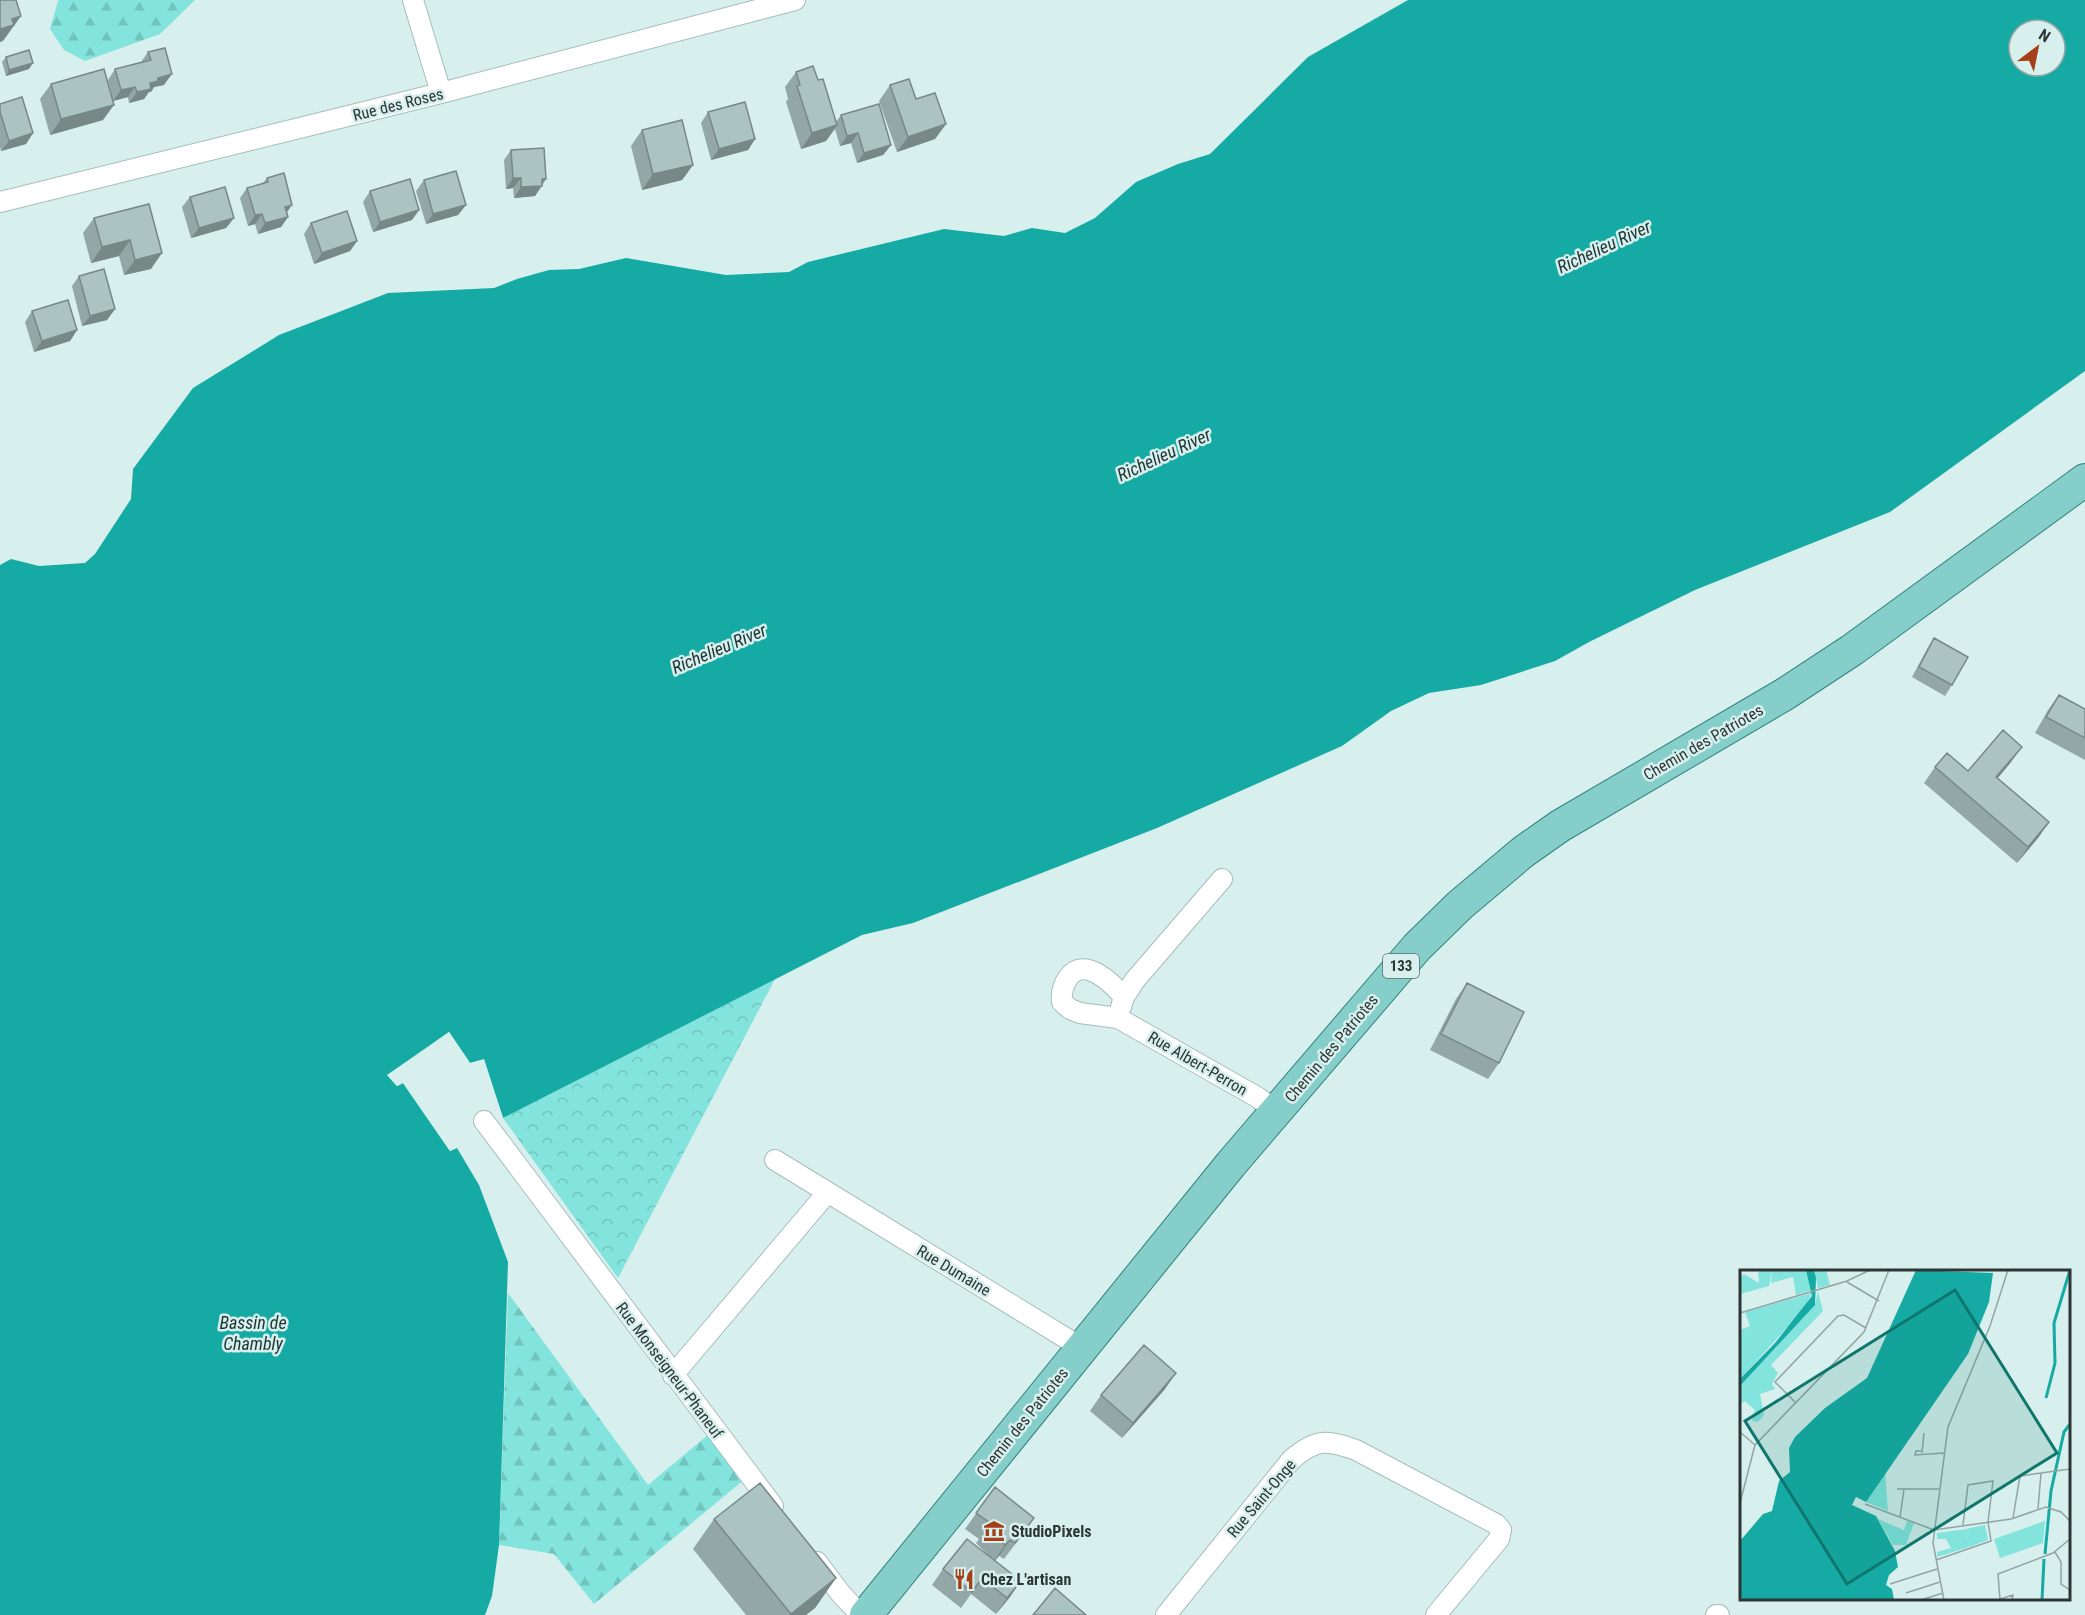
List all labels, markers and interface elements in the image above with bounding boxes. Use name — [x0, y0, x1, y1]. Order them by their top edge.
north arrow — [2007, 18, 2067, 78]
text: N — [2035, 25, 2054, 46]
street label: Rue des Roses — [351, 84, 445, 125]
water label: Richelieu River — [1554, 215, 1655, 277]
water label: Richelieu River — [1114, 423, 1215, 485]
water label: Richelieu River — [668, 619, 770, 678]
street label: Chemin des Patriotes — [1640, 700, 1767, 784]
road number: 133 — [1383, 954, 1419, 978]
street label: Chemin des Patriotes — [1281, 990, 1382, 1106]
street label: Rue Albert-Perron — [1145, 1027, 1251, 1099]
street label: Rue Dumaine — [913, 1241, 994, 1300]
inset map — [1740, 1270, 2070, 1600]
street label: Rue Monseigneur-Phaneuf — [612, 1298, 727, 1442]
water label: Bassin de Chambly — [219, 1312, 287, 1354]
street label: Chemin des Patriotes — [972, 1364, 1072, 1481]
street label: Rue Saint-Onge — [1223, 1455, 1300, 1541]
museum icon: StudioPixels — [982, 1519, 1006, 1543]
place label: StudioPixels — [1011, 1522, 1091, 1541]
restaurant icon: Chez L'artisan — [952, 1567, 976, 1591]
place label: Chez L'artisan — [981, 1570, 1071, 1589]

